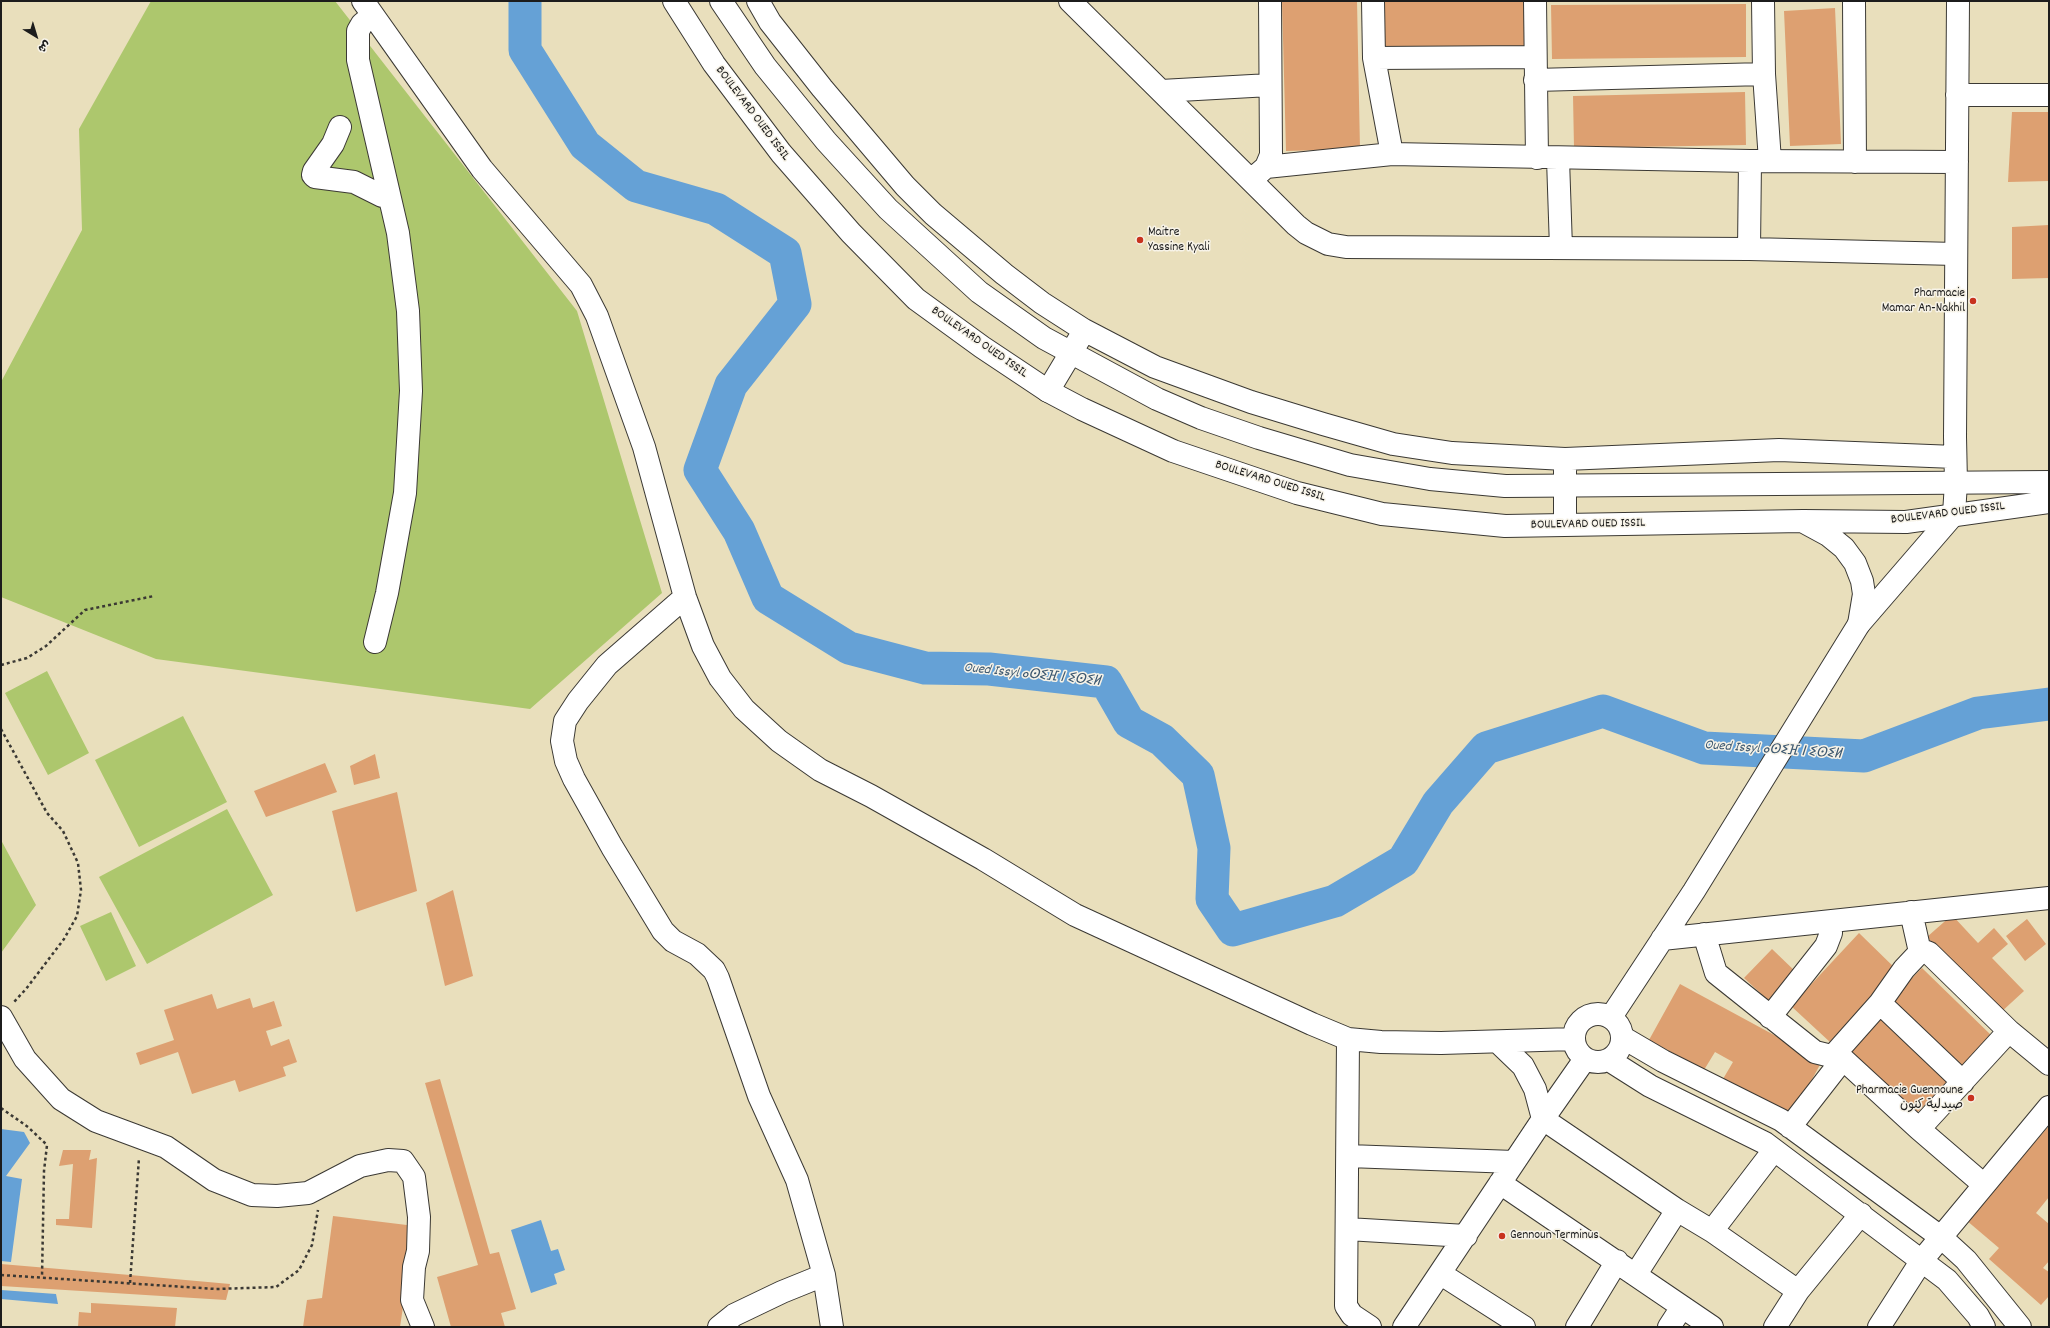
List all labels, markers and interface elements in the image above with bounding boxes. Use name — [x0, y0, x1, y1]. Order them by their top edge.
north arrow — [16, 16, 56, 56]
text: ش — [34, 35, 53, 55]
street label: BOULEVARD OUED ISSIL — [711, 64, 793, 164]
place label: Maitre Yassine Kyali — [1148, 225, 1210, 256]
marker: Maitre Yassine Kyali — [1135, 235, 1145, 245]
place label: Pharmacie Mamar An-Nakhil — [1882, 286, 1965, 317]
marker: Pharmacie Mamar An-Nakhil — [1968, 296, 1978, 306]
street label: BOULEVARD OUED ISSIL — [928, 304, 1030, 382]
street label: BOULEVARD OUED ISSIL — [1213, 458, 1327, 506]
street label: BOULEVARD OUED ISSIL — [1890, 499, 2006, 529]
street label: BOULEVARD OUED ISSIL — [1531, 516, 1645, 534]
water label: Oued Issyl ⴰⵙⵉⴼ ⵏ ⵉⵙⵉⵍ — [963, 660, 1101, 692]
water label: Oued Issyl ⴰⵙⵉⴼ ⵏ ⵉⵙⵉⵍ — [1704, 738, 1842, 764]
place label: Pharmacie Guennoune صيدلية كنون — [1856, 1083, 1963, 1114]
marker: Pharmacie Guennoune صيدلية كنون — [1966, 1093, 1976, 1103]
place label: Gennoun Terminus — [1510, 1228, 1599, 1244]
marker: Gennoun Terminus — [1497, 1231, 1507, 1241]

